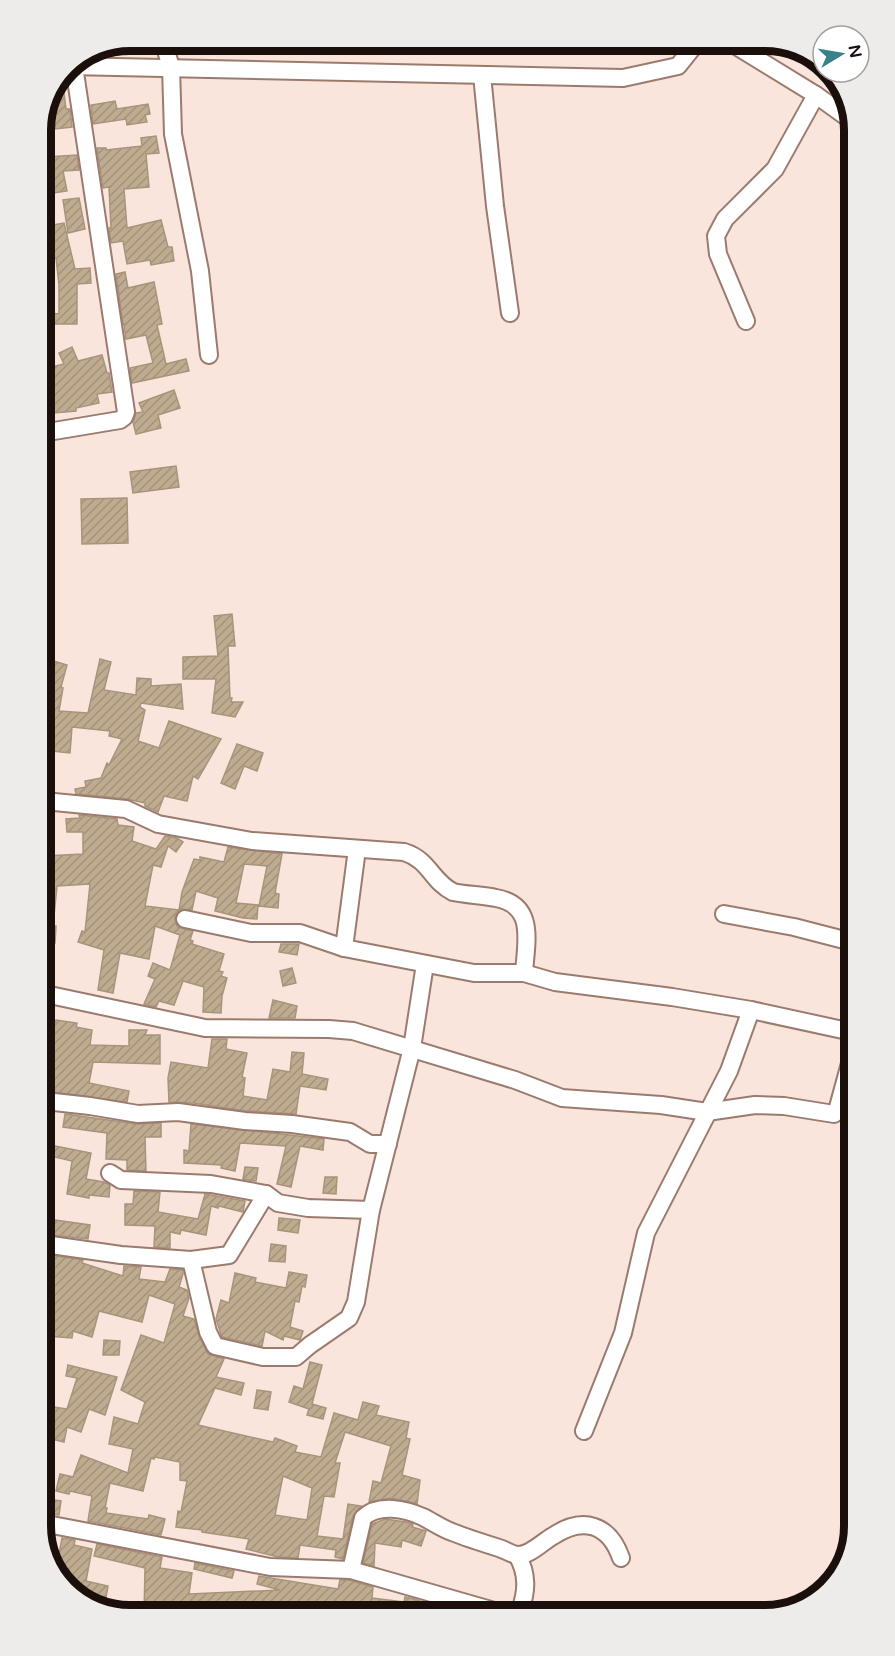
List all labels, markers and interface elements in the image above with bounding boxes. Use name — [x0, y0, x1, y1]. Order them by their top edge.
north arrow — [811, 24, 871, 84]
text: N — [844, 43, 866, 60]

